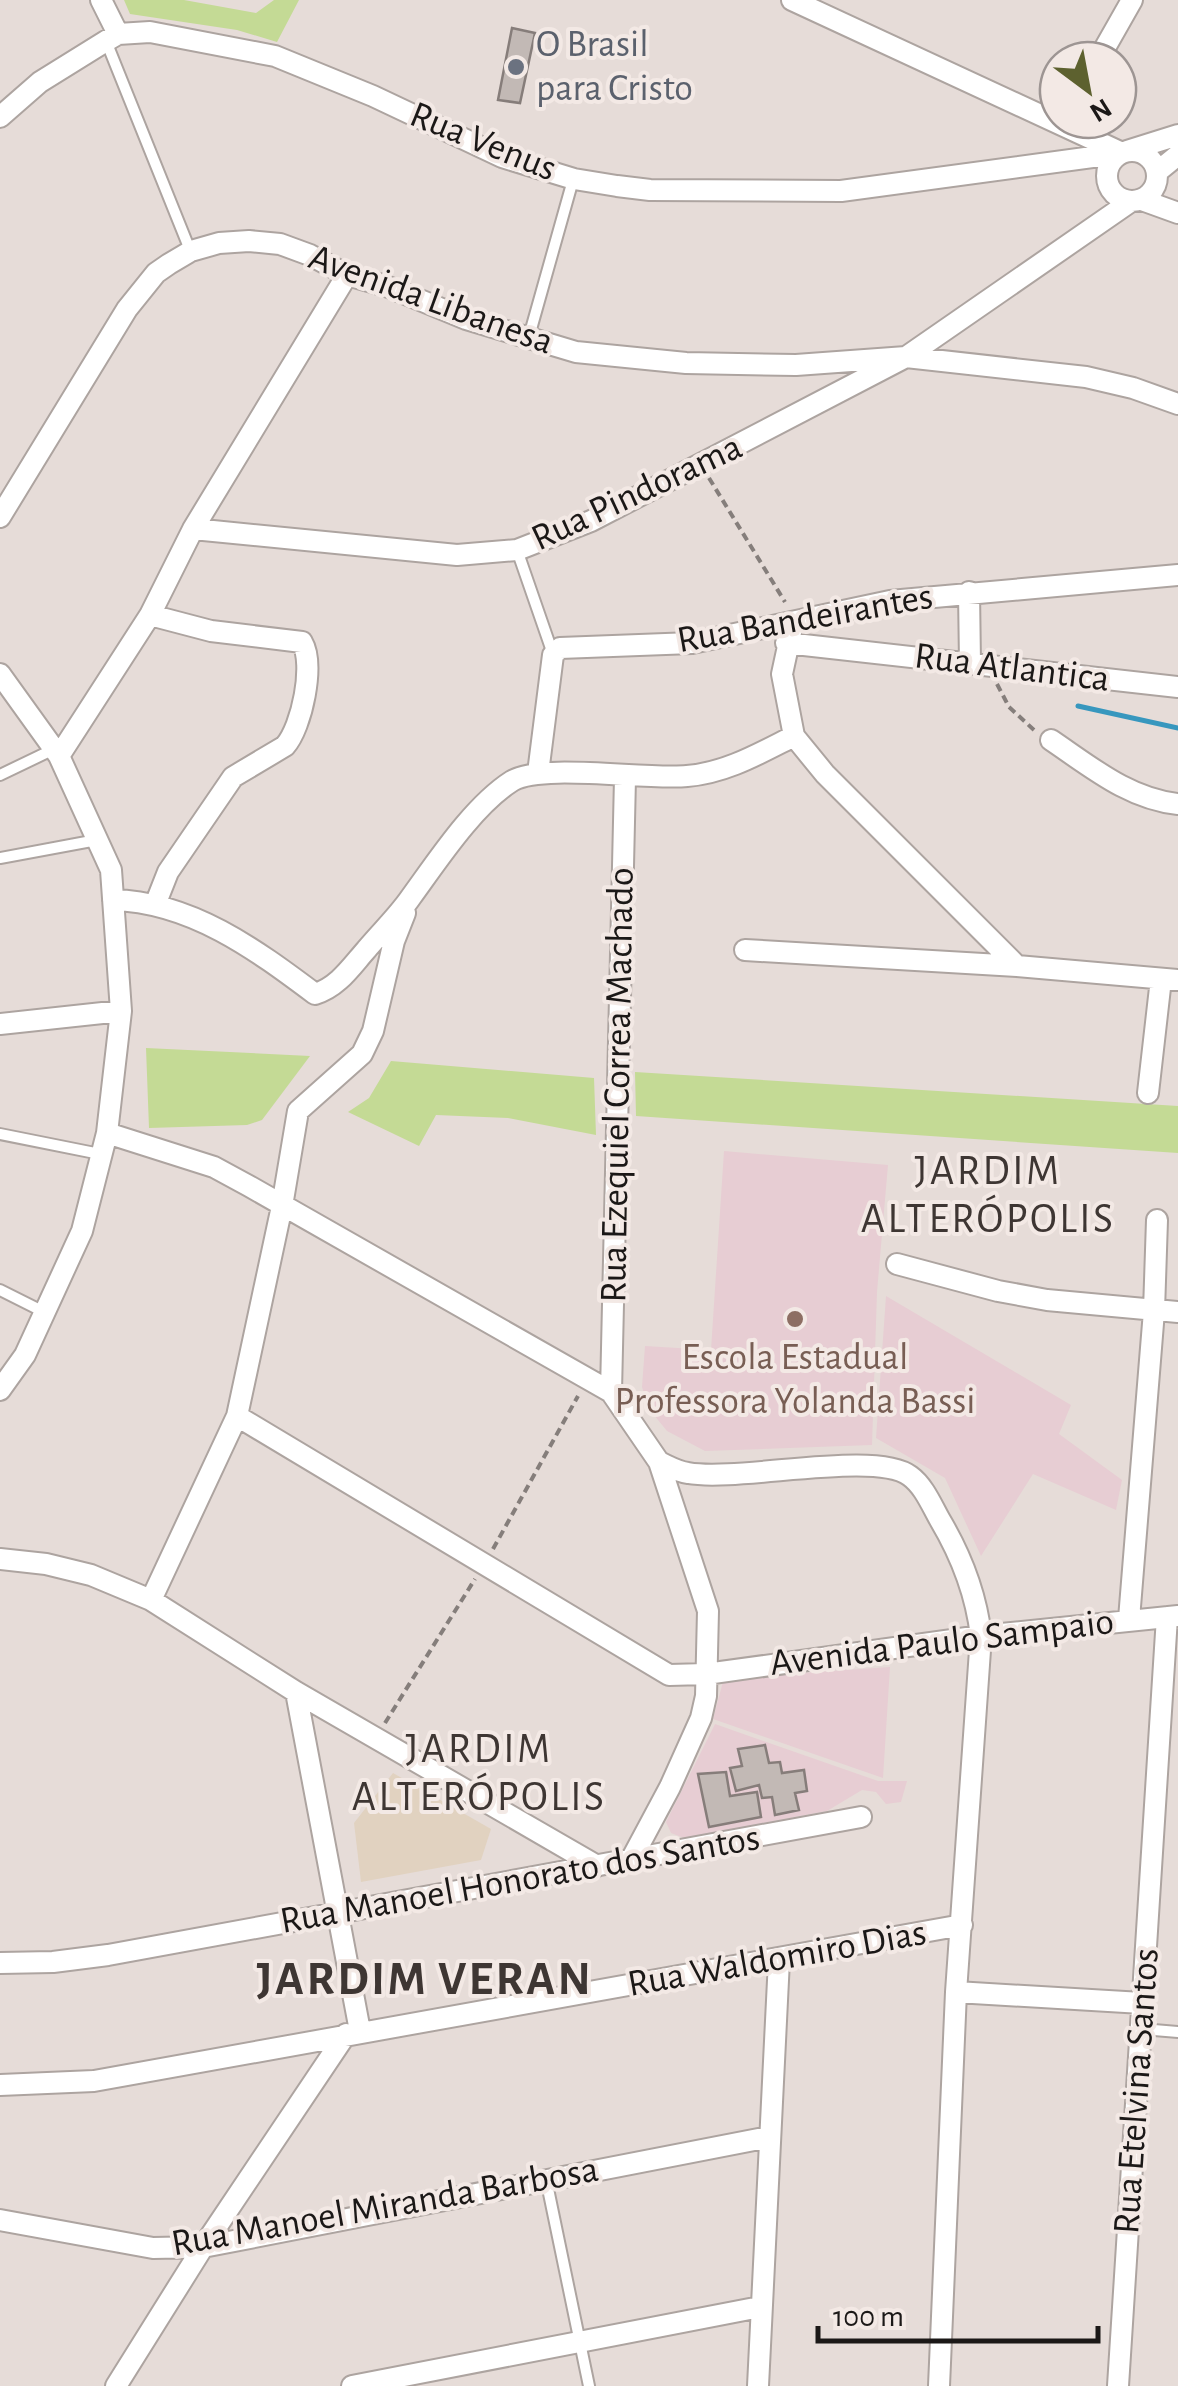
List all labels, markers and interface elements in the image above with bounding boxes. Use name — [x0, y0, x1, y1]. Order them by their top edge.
place label: O Brasil para Cristo — [536, 26, 693, 108]
north arrow — [1038, 40, 1138, 140]
marker: O Brasil para Cristo — [505, 56, 527, 78]
text: N — [1085, 92, 1116, 127]
street label: Rua Venus — [405, 96, 561, 188]
street label: Avenida Libanesa — [304, 238, 558, 362]
street label: Rua Pindorama — [526, 428, 748, 558]
street label: Rua Bandeirantes — [674, 578, 936, 660]
street label: Rua Atlantica — [912, 637, 1112, 699]
street label: Rua Ezequiel Correa Machado — [595, 867, 641, 1303]
district label: JARDIM ALTERÓPOLIS — [861, 1150, 1115, 1240]
marker: Escola Estadual Professora Yolanda Bassi — [784, 1308, 806, 1330]
place label: Escola Estadual Professora Yolanda Bassi — [614, 1339, 976, 1421]
street label: Avenida Paulo Sampaio — [768, 1603, 1116, 1683]
district label: JARDIM ALTERÓPOLIS — [352, 1728, 606, 1818]
street label: Rua Manoel Honorato dos Santos — [277, 1819, 763, 1941]
street label: Rua Waldomiro Dias — [625, 1914, 929, 2004]
street label: Rua Etelvina Santos — [1108, 1947, 1166, 2235]
district label: JARDIM VERAN — [257, 1956, 593, 2004]
street label: Rua Manoel Miranda Barbosa — [169, 2151, 601, 2263]
scale bar — [818, 2281, 1098, 2343]
text: 100 m — [833, 2302, 904, 2332]

